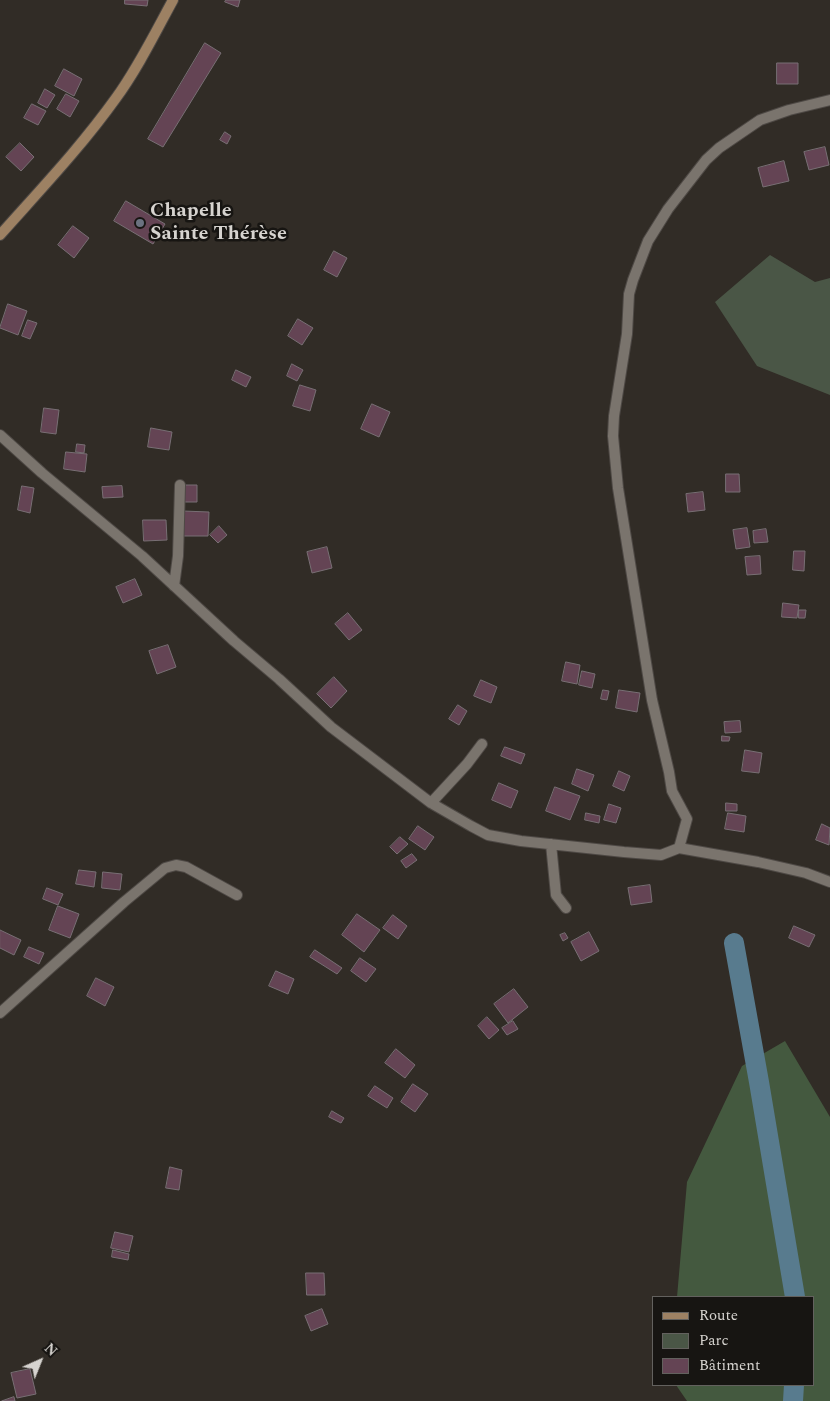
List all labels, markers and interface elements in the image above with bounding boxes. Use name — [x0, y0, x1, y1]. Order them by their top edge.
place label: Chapelle Sainte Thérèse — [150, 200, 287, 247]
marker: Chapelle Sainte Thérèse — [134, 217, 146, 229]
legend — [652, 1296, 815, 1386]
text: Route — [699, 1304, 738, 1327]
text: Parc — [699, 1329, 729, 1352]
north arrow — [15, 1336, 65, 1386]
text: N — [39, 1338, 62, 1361]
text: Bâtiment — [699, 1354, 760, 1377]

